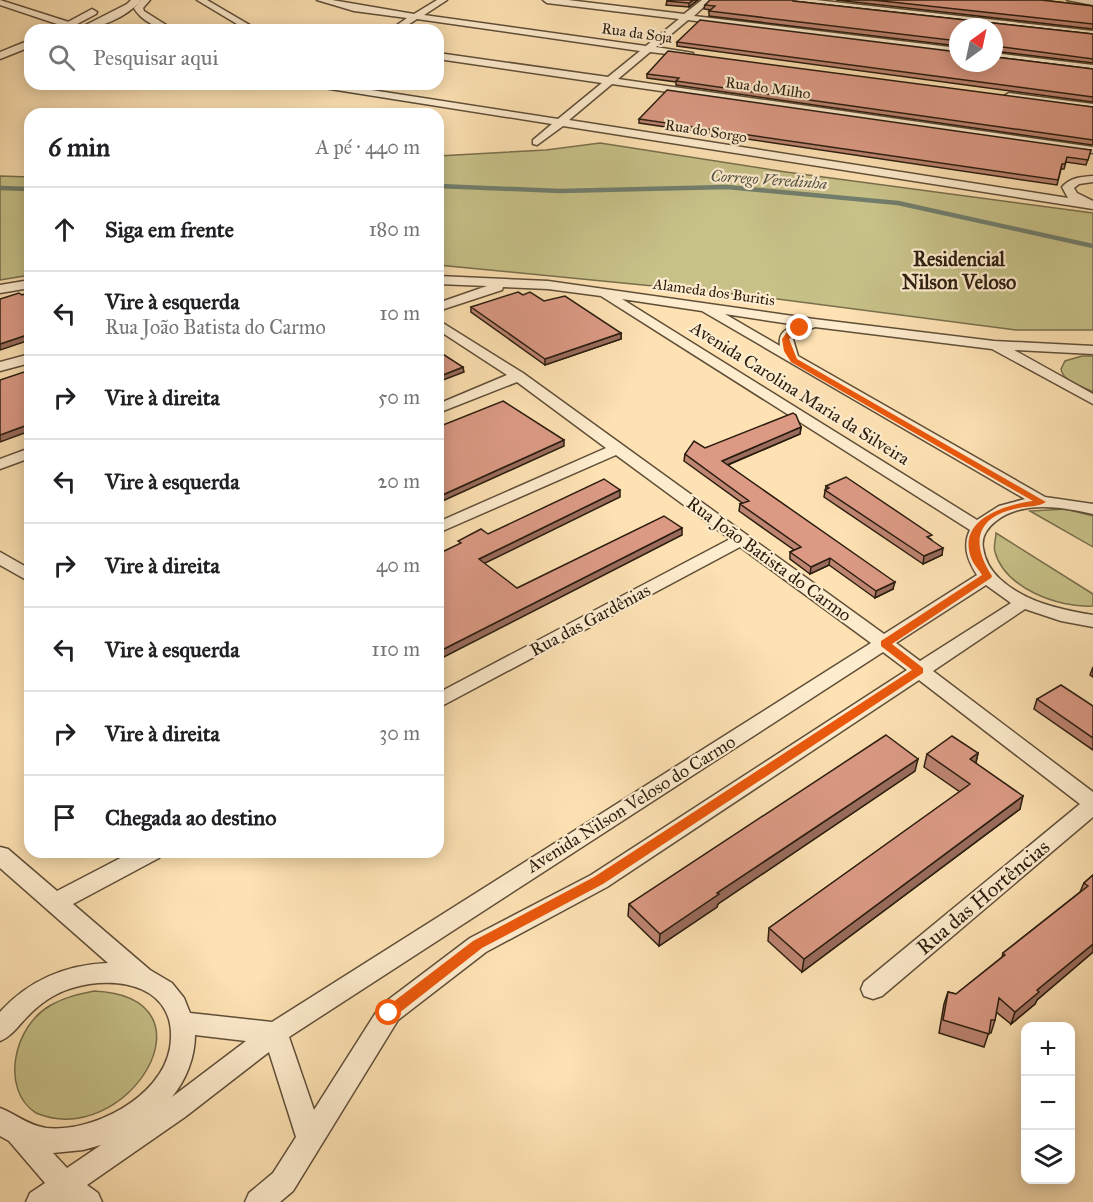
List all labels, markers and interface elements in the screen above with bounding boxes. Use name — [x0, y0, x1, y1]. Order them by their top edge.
north arrow — [949, 18, 1003, 72]
street label: Rua da Soja — [600, 19, 674, 47]
search box — [24, 24, 444, 90]
icon: search — [45, 41, 78, 74]
text: Pesquisar aqui — [93, 44, 218, 71]
street label: Rua do Milho — [724, 73, 812, 103]
street label: Rua do Sorgo — [664, 116, 749, 146]
text: 6 min — [48, 131, 110, 163]
text: A pé · 440 m — [316, 135, 420, 159]
water label: Corrego Veredinha — [710, 166, 828, 193]
icon: ahead — [48, 213, 81, 246]
text: Siga em frente — [105, 216, 234, 243]
text: 180 m — [369, 217, 420, 241]
district label: Residencial Nilson Veloso — [902, 247, 1016, 294]
street label: Alameda dos Buritis — [651, 274, 776, 309]
text: Vire à esquerda — [105, 288, 239, 315]
icon: left — [48, 297, 81, 330]
text: 10 m — [379, 301, 420, 325]
route end — [786, 314, 812, 340]
text: Rua João Batista do Carmo — [105, 315, 326, 339]
street label: Avenida Carolina Maria da Silveira — [686, 316, 914, 470]
icon: right — [48, 381, 81, 414]
text: Vire à direita — [105, 384, 220, 411]
text: 50 m — [378, 385, 420, 409]
icon: left — [48, 465, 81, 498]
text: Vire à esquerda — [105, 468, 239, 495]
text: 20 m — [377, 469, 420, 493]
street label: Rua João Batista do Carmo — [682, 492, 856, 627]
icon: right — [48, 549, 81, 582]
text: Vire à direita — [105, 552, 220, 579]
text: 40 m — [376, 553, 420, 577]
street label: Rua das Gardênias — [526, 579, 654, 661]
icon: left — [48, 633, 81, 666]
text: Vire à esquerda — [105, 636, 239, 663]
text: 110 m — [372, 637, 420, 661]
icon: right — [48, 717, 81, 750]
text: Vire à direita — [105, 720, 220, 747]
text: 30 m — [379, 721, 420, 745]
street label: Avenida Nilson Veloso do Carmo — [522, 730, 740, 878]
icon: arrive — [48, 801, 81, 834]
text: Chegada ao destino — [105, 804, 276, 831]
street label: Rua das Hortências — [911, 834, 1055, 960]
route start — [375, 999, 401, 1025]
map controls — [1021, 1022, 1075, 1184]
button: + — [1021, 1022, 1075, 1076]
button: − — [1021, 1076, 1075, 1130]
button: layers — [1021, 1130, 1075, 1184]

